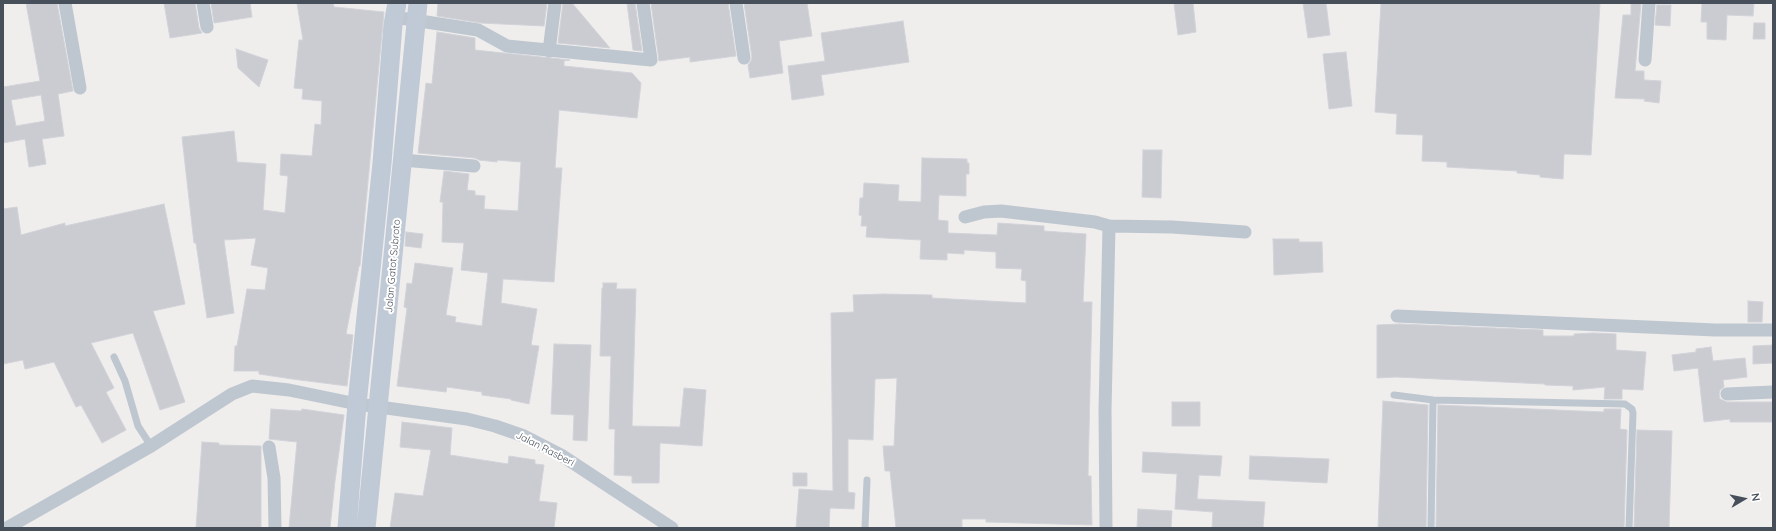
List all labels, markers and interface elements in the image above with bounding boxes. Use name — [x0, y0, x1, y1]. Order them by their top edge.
street label: Jalan Gatot Subroto — [383, 219, 403, 313]
street label: Jalan Rasberi — [514, 429, 576, 469]
north arrow — [1724, 479, 1764, 519]
text: N — [1748, 492, 1763, 502]

